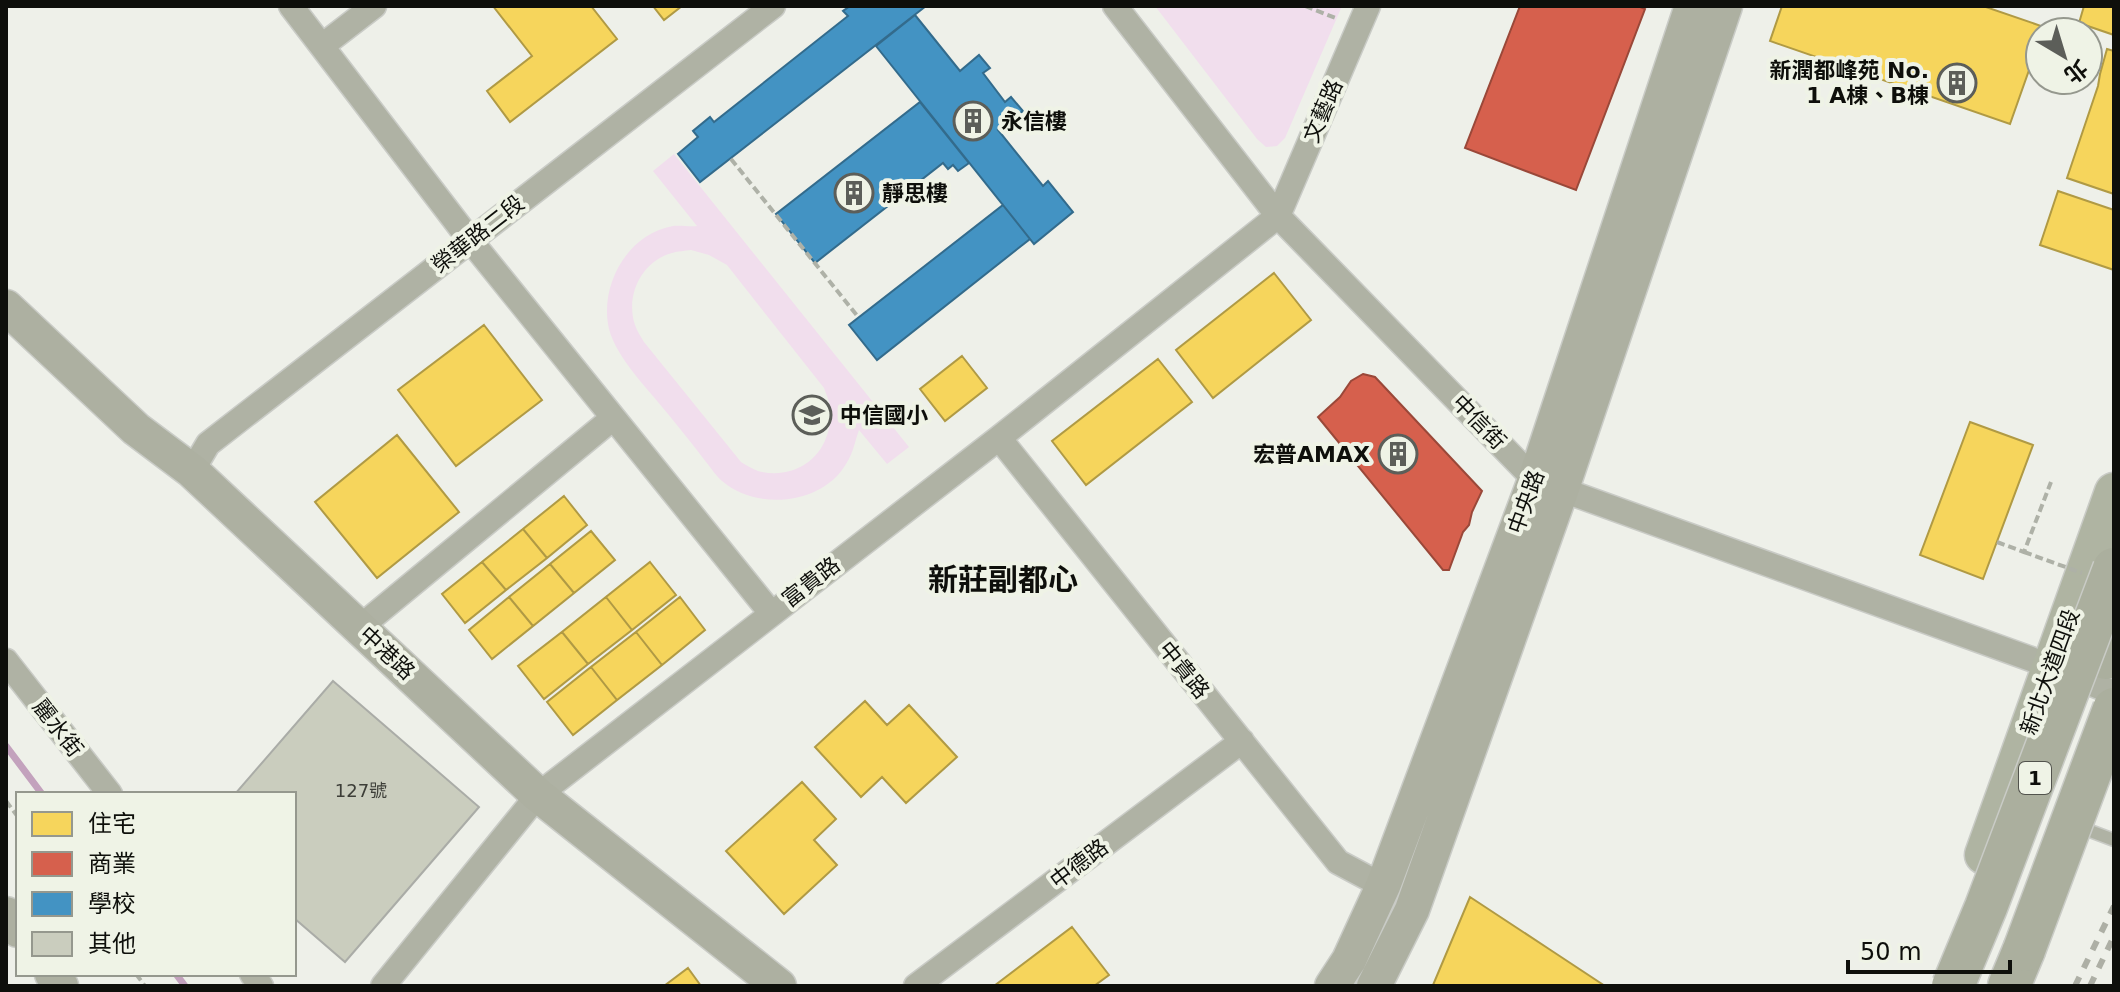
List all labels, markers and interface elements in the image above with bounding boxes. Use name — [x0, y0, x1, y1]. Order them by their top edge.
north arrow — [2024, 16, 2104, 96]
text: 北 — [2060, 55, 2092, 88]
place label: 新潤都峰苑 No. 1 A棟、B棟 — [1769, 58, 1929, 108]
building icon: 新潤都峰苑 No. 1 A棟、B棟 — [1936, 62, 1978, 104]
street label: 文藝路 — [1299, 76, 1347, 146]
building icon: 永信樓 — [952, 100, 994, 142]
place label: 永信樓 — [1001, 109, 1067, 134]
building icon: 靜思樓 — [833, 172, 875, 214]
place label: 靜思樓 — [882, 181, 948, 206]
street label: 榮華路二段 — [427, 190, 529, 278]
street label: 中信街 — [1447, 390, 1511, 454]
school or university icon: 中信國小 — [791, 394, 833, 436]
place label: 中信國小 — [840, 403, 928, 428]
building icon: 宏普AMAX — [1377, 433, 1419, 475]
place label: 宏普AMAX — [1253, 442, 1370, 467]
street label: 中央路 — [1503, 467, 1549, 537]
street label: 富貴路 — [777, 552, 845, 612]
district label: 新莊副都心 — [928, 562, 1078, 597]
street label: 新北大道四段 — [2016, 606, 2084, 738]
street label: 中港路 — [354, 621, 420, 685]
street label: 中貴路 — [1154, 636, 1214, 704]
street label: 麗水街 — [28, 694, 88, 762]
road number: 1 — [2019, 762, 2051, 794]
house number: 127號 — [335, 780, 387, 801]
legend — [16, 792, 296, 976]
text: 住宅 — [88, 810, 136, 838]
street label: 中德路 — [1045, 834, 1113, 894]
text: 商業 — [88, 850, 136, 878]
text: 學校 — [88, 890, 136, 918]
scale bar — [1848, 924, 2010, 974]
text: 其他 — [88, 930, 136, 958]
text: 50 m — [1860, 938, 1922, 966]

